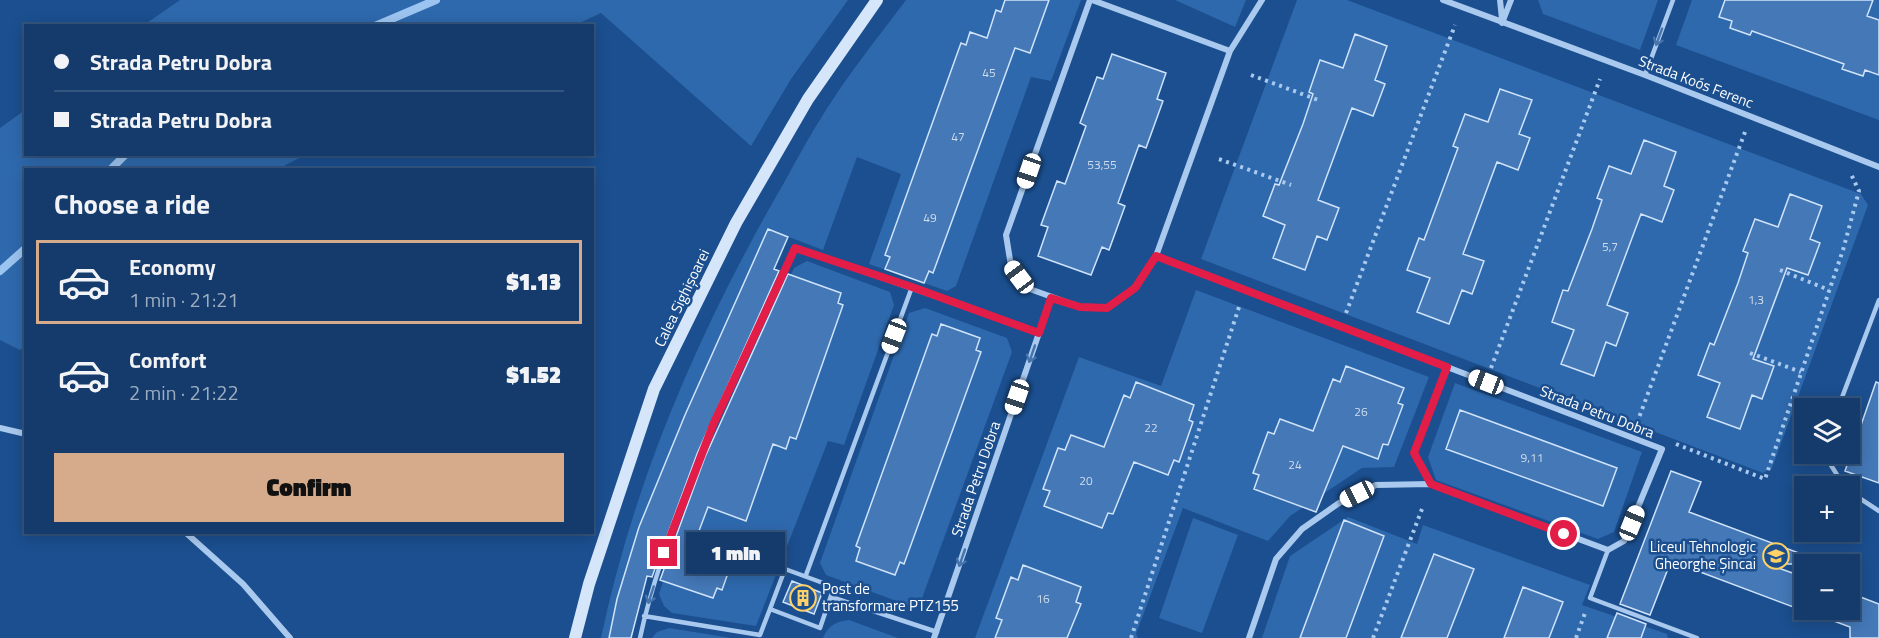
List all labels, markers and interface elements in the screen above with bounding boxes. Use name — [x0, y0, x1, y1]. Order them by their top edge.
one-way arrow — [1653, 28, 1664, 46]
text: Strada Petru Dobra — [90, 45, 272, 79]
street label: Strada Koós Ferenc — [1635, 49, 1757, 114]
house number: 45 — [982, 63, 996, 82]
text: Strada Petru Dobra — [90, 103, 272, 137]
house number: 47 — [951, 127, 965, 146]
car — [1015, 151, 1043, 191]
house number: 53,55 — [1087, 155, 1117, 174]
text: Choose a ride — [54, 183, 210, 224]
house number: 49 — [923, 208, 937, 227]
house number: 5,7 — [1602, 237, 1618, 256]
street label: Calea Sighișoarei — [648, 245, 715, 351]
text: Economy — [129, 250, 216, 284]
icon: car — [57, 255, 111, 309]
car — [1001, 257, 1037, 297]
text: $1.13 — [506, 265, 561, 299]
text: 1 min · 21:21 — [129, 284, 239, 315]
house number: 1,3 — [1748, 290, 1764, 309]
car — [879, 316, 909, 356]
text: Comfort — [129, 343, 207, 377]
one-way arrow — [1026, 344, 1037, 362]
icon: car — [57, 348, 111, 402]
text: $1.52 — [506, 358, 561, 392]
car — [1466, 367, 1506, 397]
text: 2 min · 21:22 — [129, 377, 239, 408]
car — [1003, 377, 1031, 417]
street label: Strada Petru Dobra — [1537, 379, 1658, 444]
map controls — [1794, 398, 1860, 620]
button: layers — [1794, 398, 1860, 464]
house number: 26 — [1354, 402, 1368, 421]
street label: Strada Petru Dobra — [945, 417, 1006, 540]
house number: 22 — [1144, 418, 1158, 437]
house number: 9,11 — [1521, 448, 1543, 467]
button: Confirm — [54, 453, 564, 522]
house number: 24 — [1288, 455, 1302, 474]
house number: 20 — [1079, 471, 1093, 490]
button: + — [1794, 476, 1860, 542]
car — [1337, 478, 1377, 510]
car — [1617, 503, 1647, 543]
route start — [1550, 520, 1577, 547]
callout: 1 min — [685, 532, 784, 574]
place label: Liceul Tehnologic Gheorghe Șincai — [1650, 535, 1756, 575]
text: 1 min — [711, 537, 760, 568]
route end — [650, 539, 677, 566]
school or university icon: Liceul Tehnologic Gheorghe Șincai — [1761, 541, 1791, 571]
one-way arrow — [956, 548, 967, 567]
button: − — [1794, 554, 1860, 620]
place label: Post de transformare PTZ155 — [822, 577, 959, 617]
building icon: Post de transformare PTZ155 — [788, 583, 818, 613]
one-way arrow — [645, 585, 656, 604]
house number: 16 — [1036, 589, 1050, 608]

